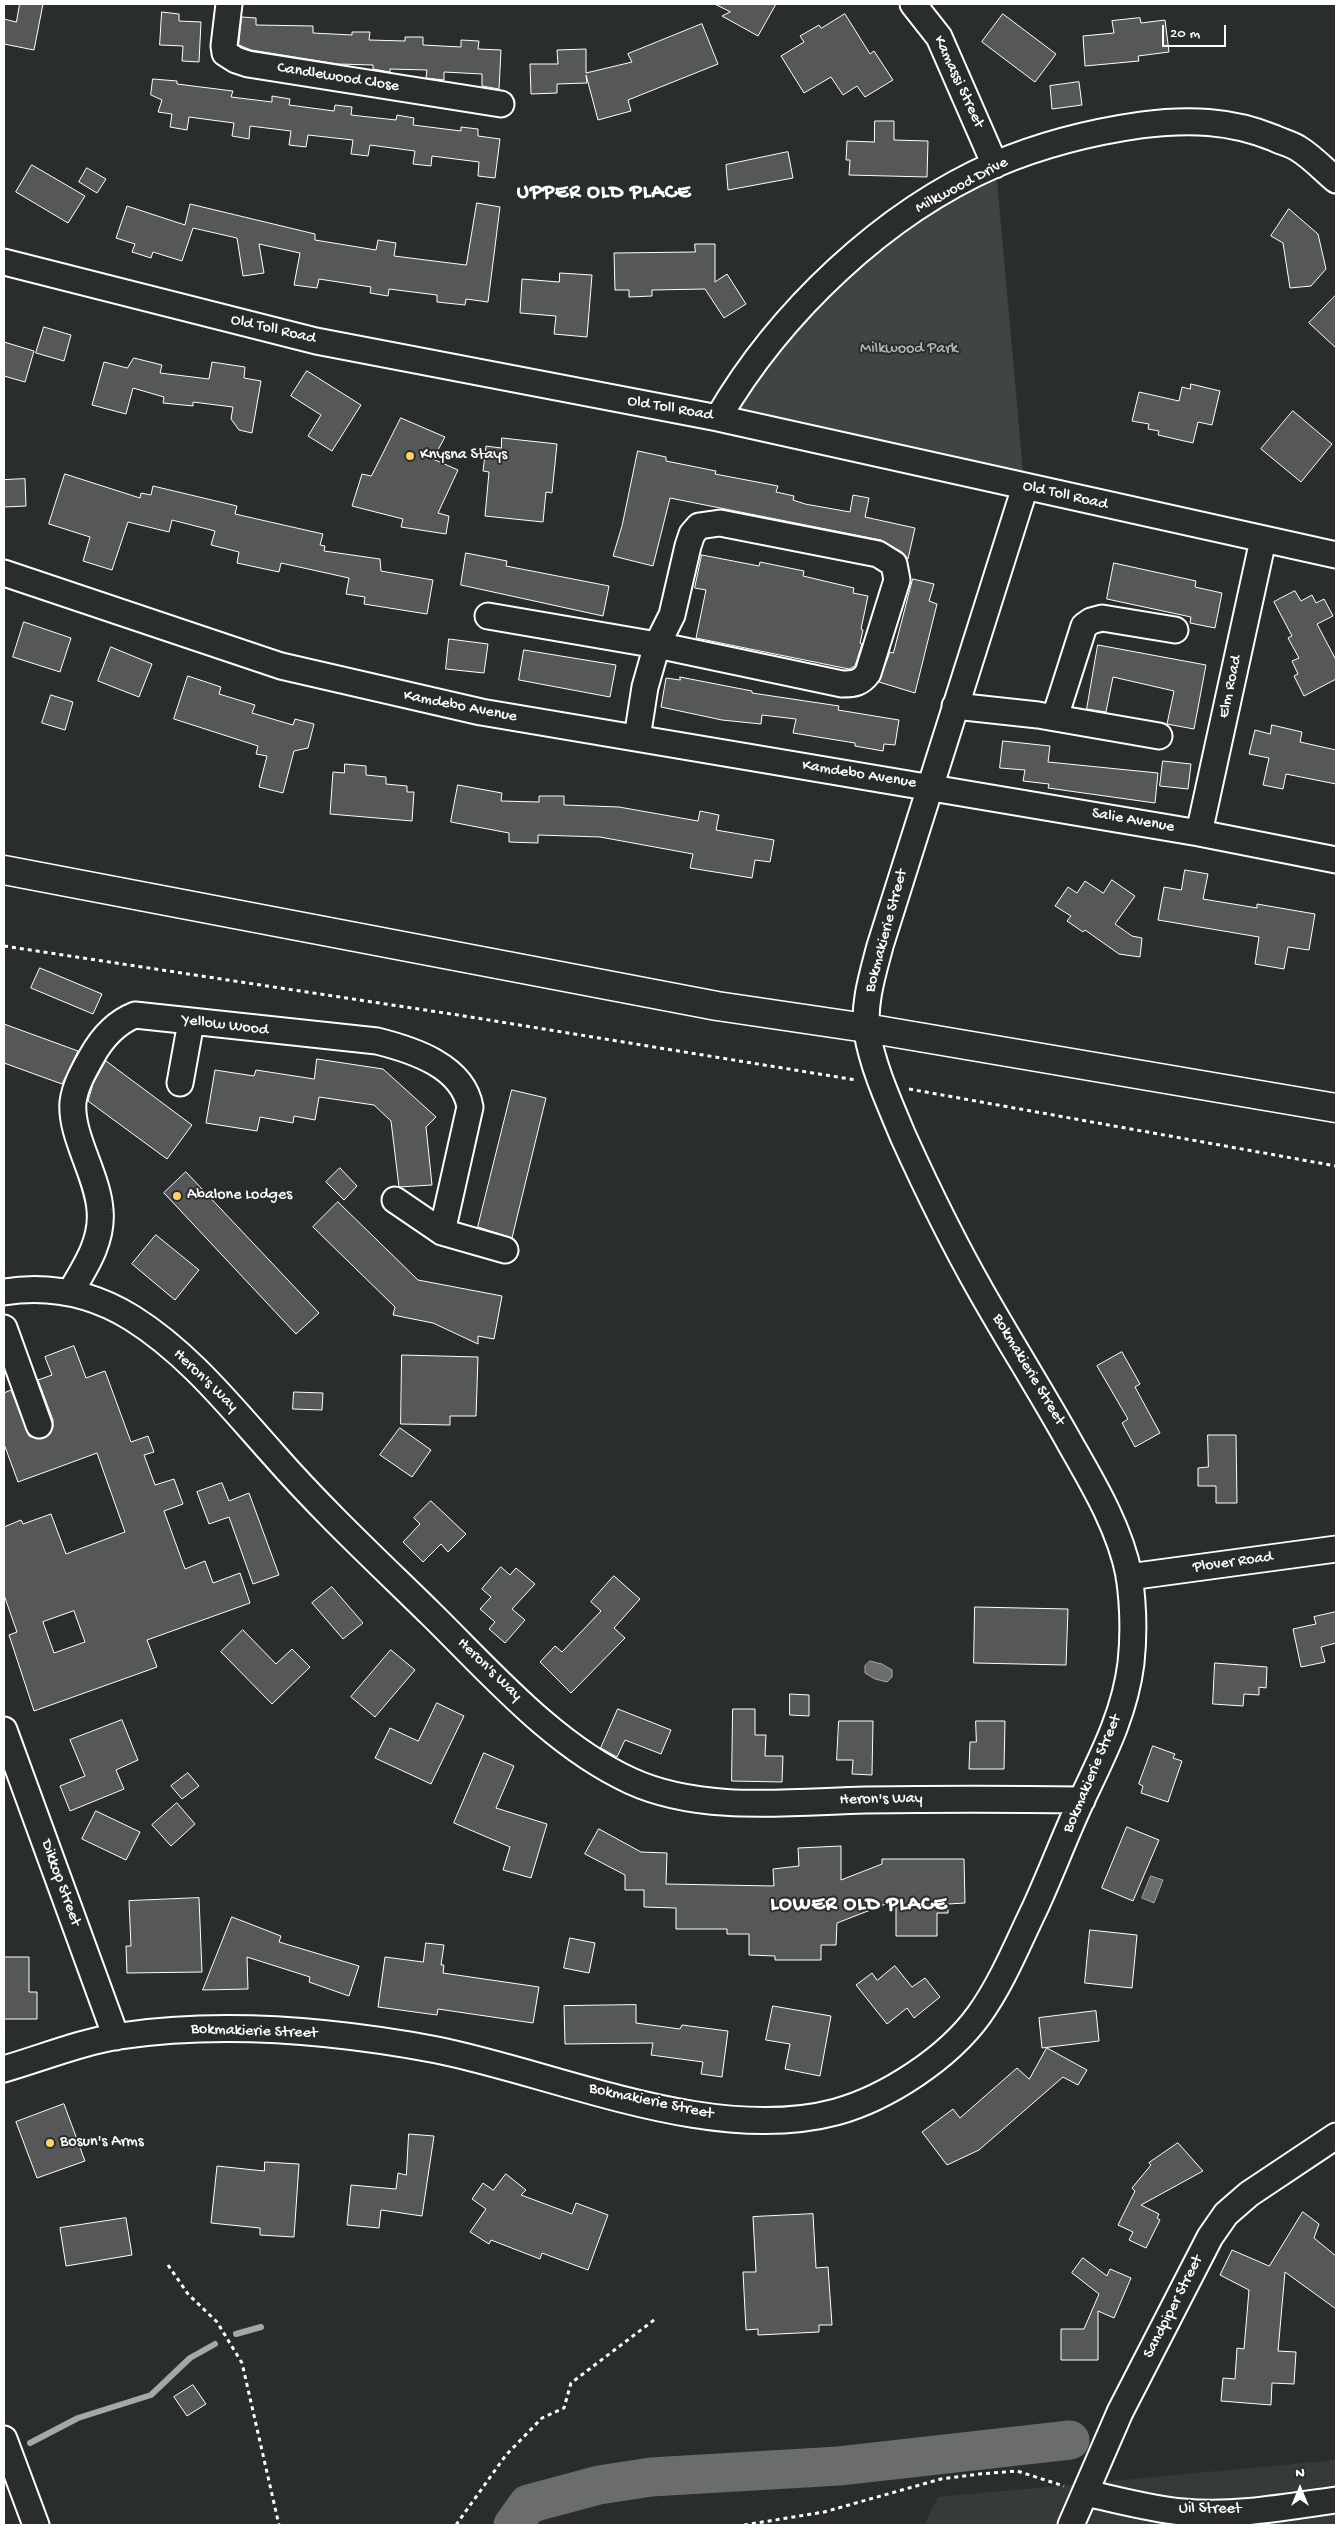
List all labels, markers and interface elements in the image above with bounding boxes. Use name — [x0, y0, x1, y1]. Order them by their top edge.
scale bar — [1165, 15, 1229, 47]
text: 20 m — [1170, 25, 1200, 43]
street label: Kamassi Street — [928, 33, 988, 131]
street label: Candlewood Close — [276, 59, 400, 97]
street label: Milkwood Drive — [912, 154, 1012, 218]
district label: UPPER OLD PLACE — [515, 181, 693, 207]
street label: Old Toll Road — [229, 311, 317, 349]
park label: Milkwood Park — [860, 340, 958, 360]
street label: Old Toll Road — [626, 392, 714, 426]
place label: Knysna Stays — [420, 446, 507, 466]
marker: Knysna Stays — [404, 450, 416, 462]
street label: Old Toll Road — [1021, 477, 1109, 515]
street label: Elm Road — [1215, 654, 1247, 720]
street label: Kamdebo Avenue — [402, 687, 518, 727]
street label: Kamdebo Avenue — [801, 756, 917, 794]
street label: Salie Avenue — [1090, 804, 1176, 838]
street label: Bokmakierie Street — [861, 867, 913, 995]
street label: Yellow Wood — [181, 1011, 269, 1041]
place label: Abalone Lodges — [187, 1186, 292, 1206]
marker: Abalone Lodges — [171, 1190, 183, 1202]
street label: Bokmakierie Street — [987, 1311, 1069, 1429]
street label: Heron's Way — [168, 1345, 242, 1417]
street label: Plover Road — [1192, 1548, 1274, 1578]
street label: Heron's Way — [452, 1634, 526, 1706]
street label: Bokmakierie Street — [1059, 1712, 1127, 1836]
street label: Heron's Way — [839, 1790, 923, 1810]
street label: Dikkop Street — [35, 1837, 85, 1929]
district label: LOWER OLD PLACE — [768, 1893, 950, 1919]
street label: Bokmakierie Street — [190, 2020, 318, 2044]
street label: Bokmakierie Street — [587, 2079, 715, 2125]
place label: Bosun's Arms — [60, 2133, 144, 2153]
marker: Bosun's Arms — [44, 2137, 56, 2149]
street label: Sandpiper Street — [1140, 2252, 1208, 2362]
north arrow — [1275, 2464, 1325, 2514]
text: N — [1295, 2465, 1305, 2482]
street label: Uil Street — [1179, 2500, 1241, 2520]

